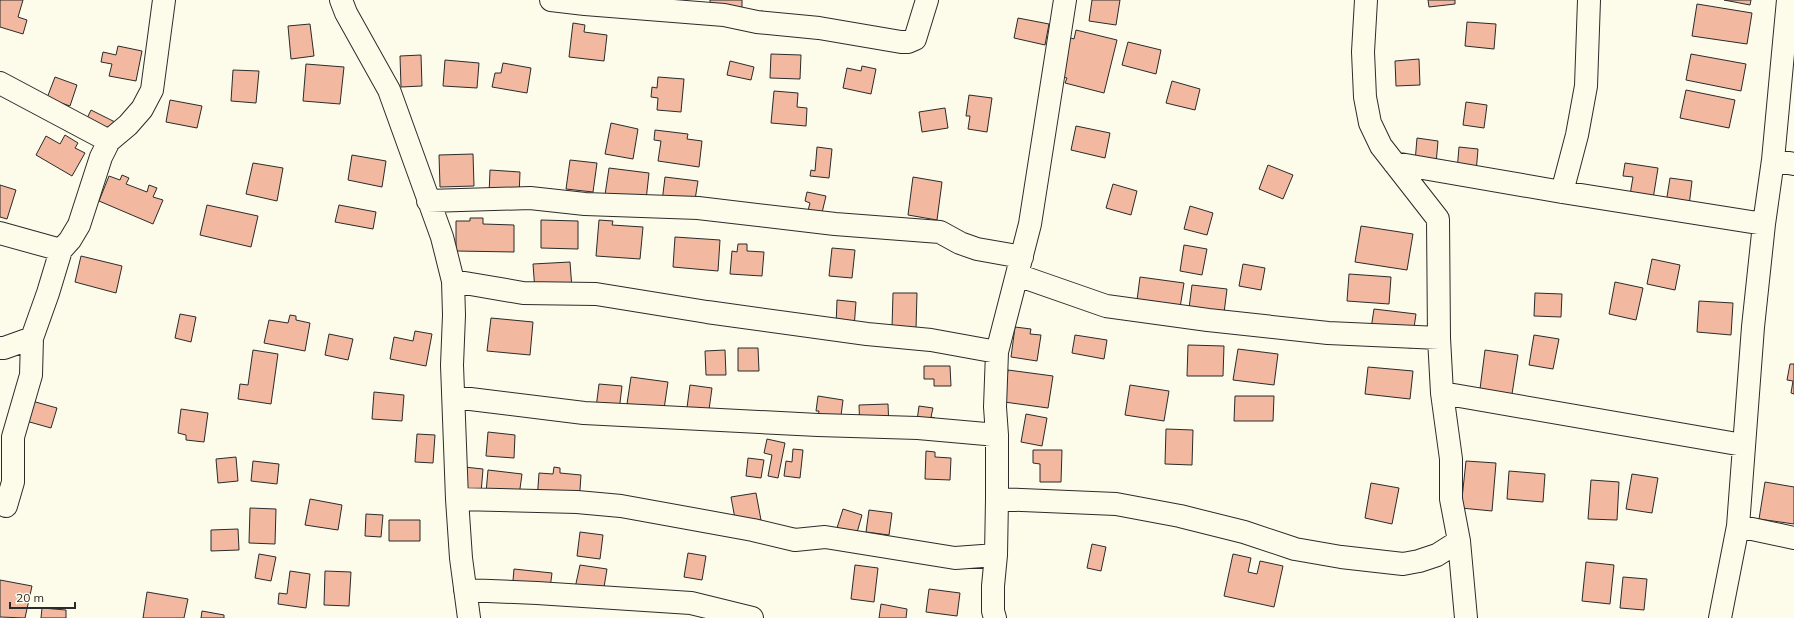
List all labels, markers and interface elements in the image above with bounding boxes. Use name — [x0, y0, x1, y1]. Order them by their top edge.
scale bar — [10, 584, 75, 610]
text: 20 m — [16, 590, 44, 605]

